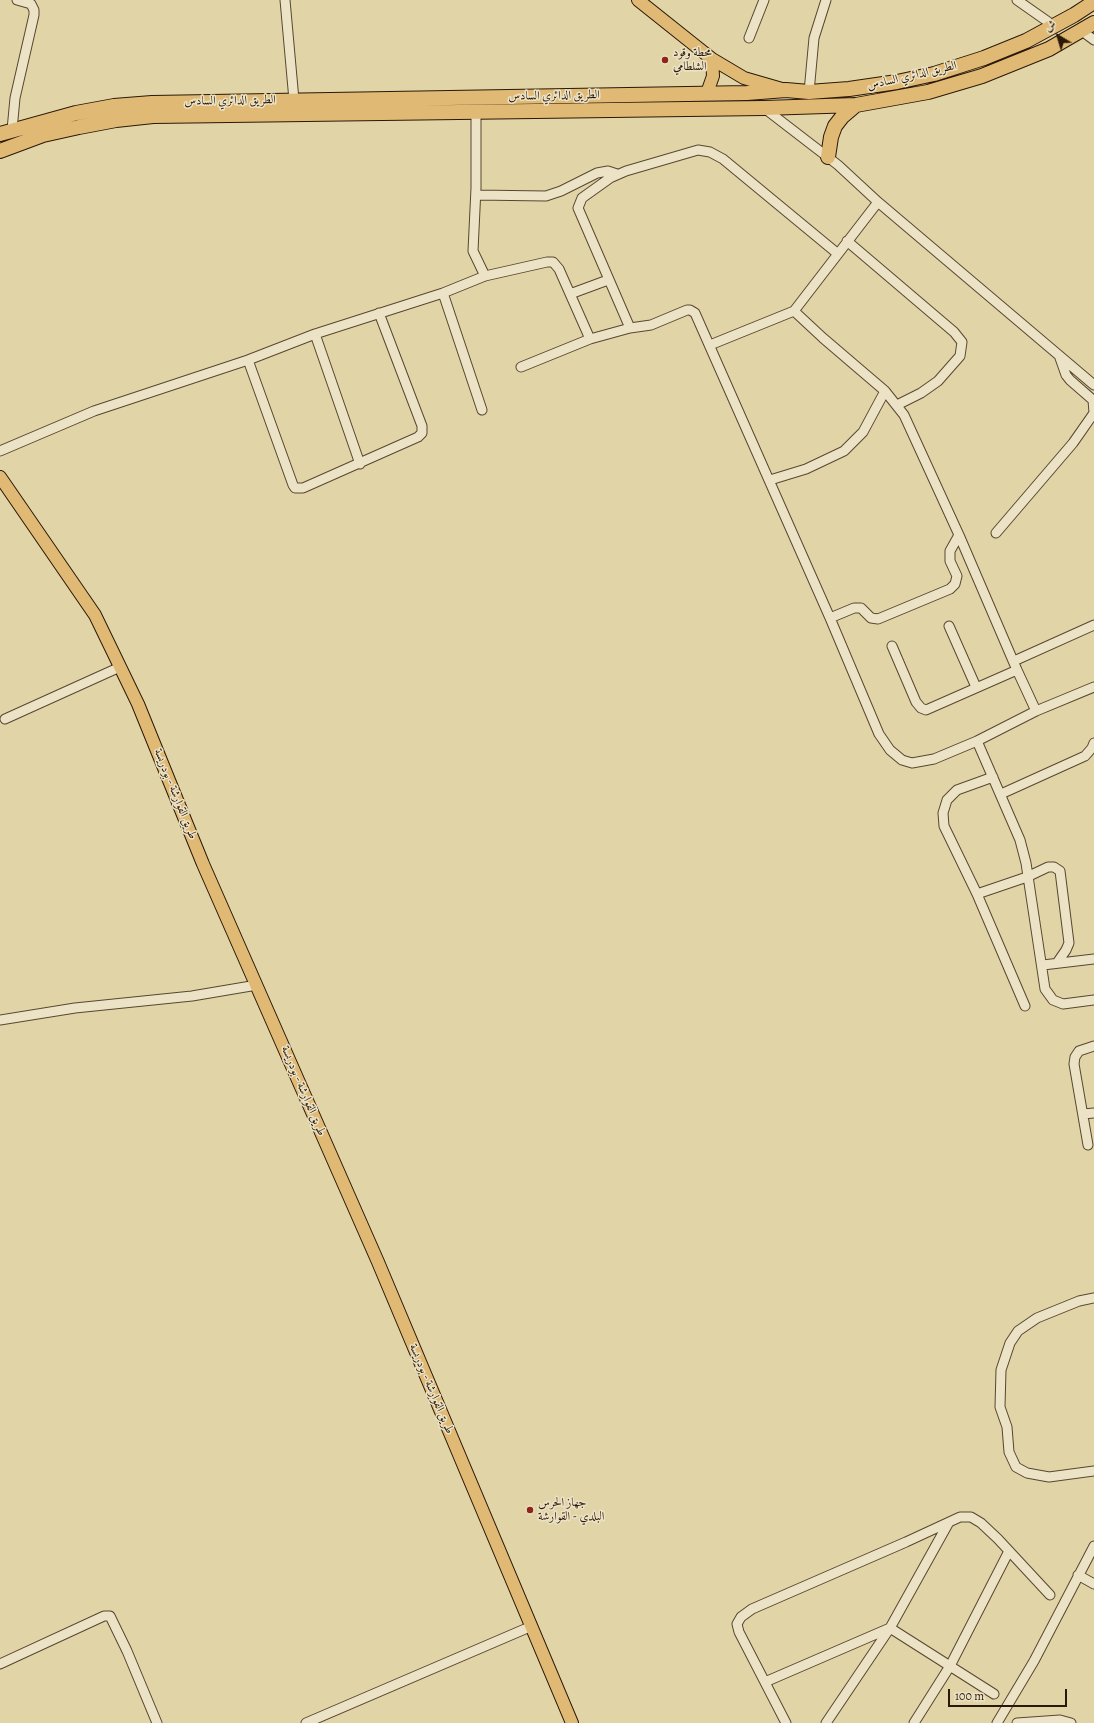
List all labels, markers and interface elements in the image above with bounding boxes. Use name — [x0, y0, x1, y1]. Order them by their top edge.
north arrow — [1038, 16, 1078, 56]
text: ش — [1041, 17, 1059, 35]
place label: محطة وقود الشلطامي — [673, 46, 712, 74]
marker: محطة وقود الشلطامي — [660, 55, 670, 65]
street label: الطريق الدائري السادس — [866, 59, 958, 93]
street label: الطريق الدائري السادس — [508, 88, 600, 104]
street label: الطريق الدائري السادس — [184, 93, 276, 109]
street label: طريق القوارشة - بودريسة — [150, 747, 200, 841]
street label: طريق القوارشة - بودريسة — [278, 1044, 328, 1138]
street label: طريق القوارشة - بودريسة — [406, 1342, 456, 1436]
place label: جهاز الحرس البلدي - القوارشة — [538, 1496, 604, 1524]
marker: جهاز الحرس البلدي - القوارشة — [525, 1505, 535, 1515]
scale bar — [950, 1681, 1069, 1707]
text: 100 m — [955, 1688, 984, 1704]

